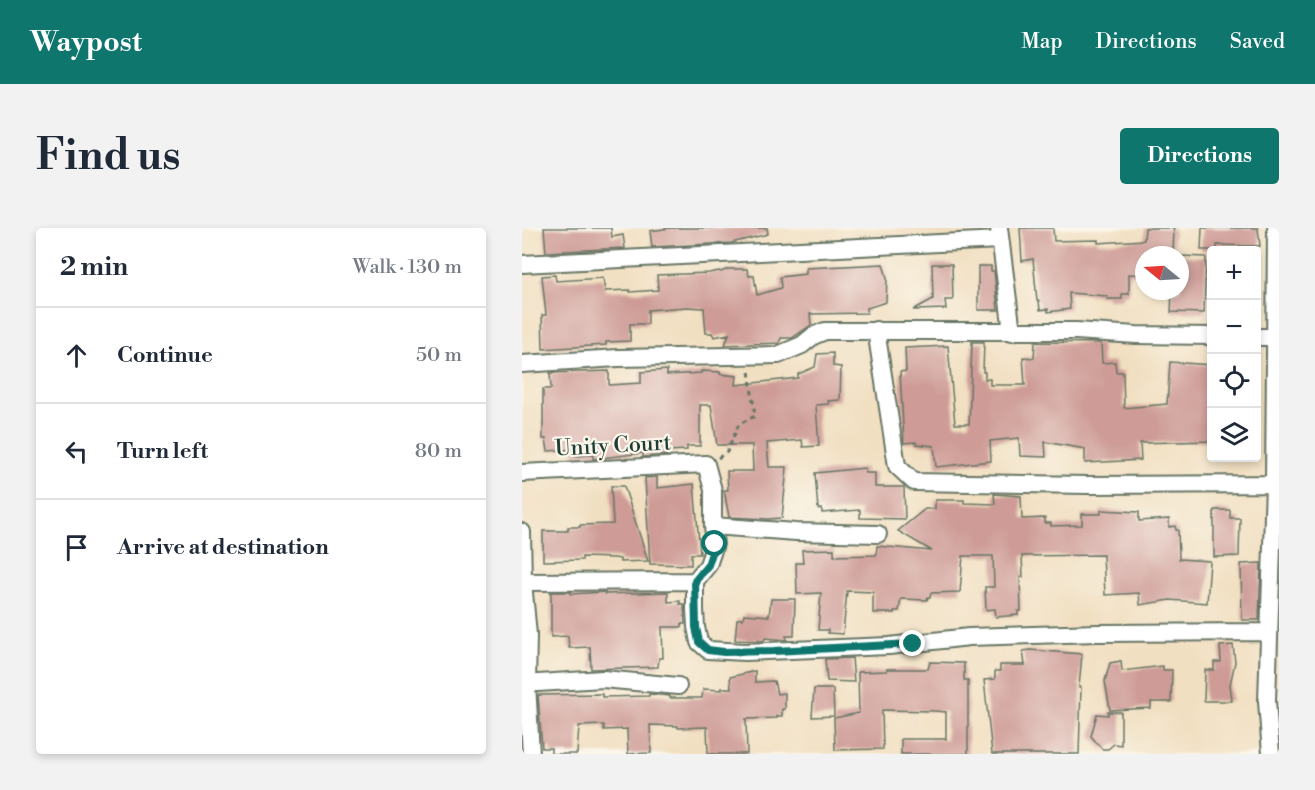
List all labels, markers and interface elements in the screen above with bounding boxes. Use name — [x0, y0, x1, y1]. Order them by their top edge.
text: Waypost — [30, 25, 142, 60]
text: Map — [1021, 29, 1063, 55]
text: Directions — [1096, 29, 1197, 55]
text: Saved — [1230, 29, 1285, 55]
button: Directions — [1120, 128, 1279, 184]
text: Find us — [36, 130, 180, 183]
north arrow — [1135, 246, 1189, 300]
map controls — [1207, 246, 1261, 462]
button: + — [1207, 246, 1261, 300]
text: 2 min — [60, 251, 128, 283]
text: Walk · 130 m — [353, 255, 462, 280]
button: − — [1207, 300, 1261, 354]
icon: ahead — [60, 339, 93, 372]
text: Continue — [117, 342, 213, 369]
text: 50 m — [416, 343, 462, 368]
button: locate — [1207, 354, 1261, 408]
button: layers — [1207, 408, 1261, 462]
street label: Unity Court — [554, 429, 672, 463]
icon: left — [60, 435, 93, 468]
text: Turn left — [117, 438, 208, 465]
text: 80 m — [415, 439, 462, 464]
route start — [701, 530, 727, 556]
icon: arrive — [60, 531, 93, 564]
text: Arrive at destination — [117, 534, 329, 561]
route end — [899, 630, 925, 656]

